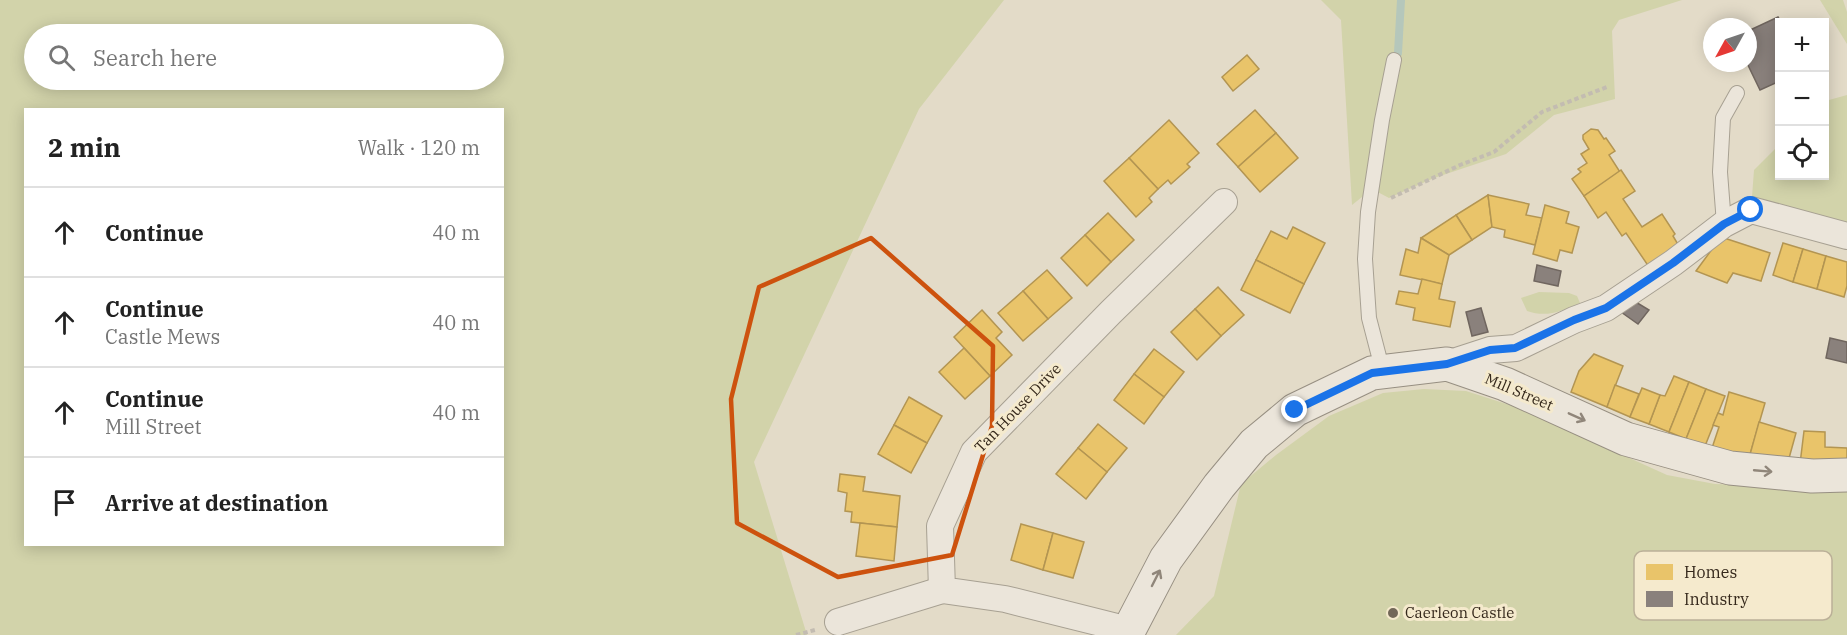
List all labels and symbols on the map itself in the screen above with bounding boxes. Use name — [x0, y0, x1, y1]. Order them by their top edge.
north arrow — [1703, 18, 1757, 72]
route start — [1737, 196, 1763, 222]
street label: Tan House Drive — [970, 359, 1065, 456]
street label: Mill Street — [1482, 369, 1556, 414]
route end — [1281, 396, 1307, 422]
one-way arrow — [1568, 411, 1586, 423]
one-way arrow — [1753, 466, 1773, 477]
legend — [1634, 551, 1832, 620]
text: Homes — [1684, 562, 1737, 582]
one-way arrow — [1151, 570, 1162, 588]
text: Industry — [1684, 589, 1749, 609]
place label: Caerleon Castle — [1405, 603, 1514, 622]
marker: Caerleon Castle — [1386, 606, 1400, 620]

